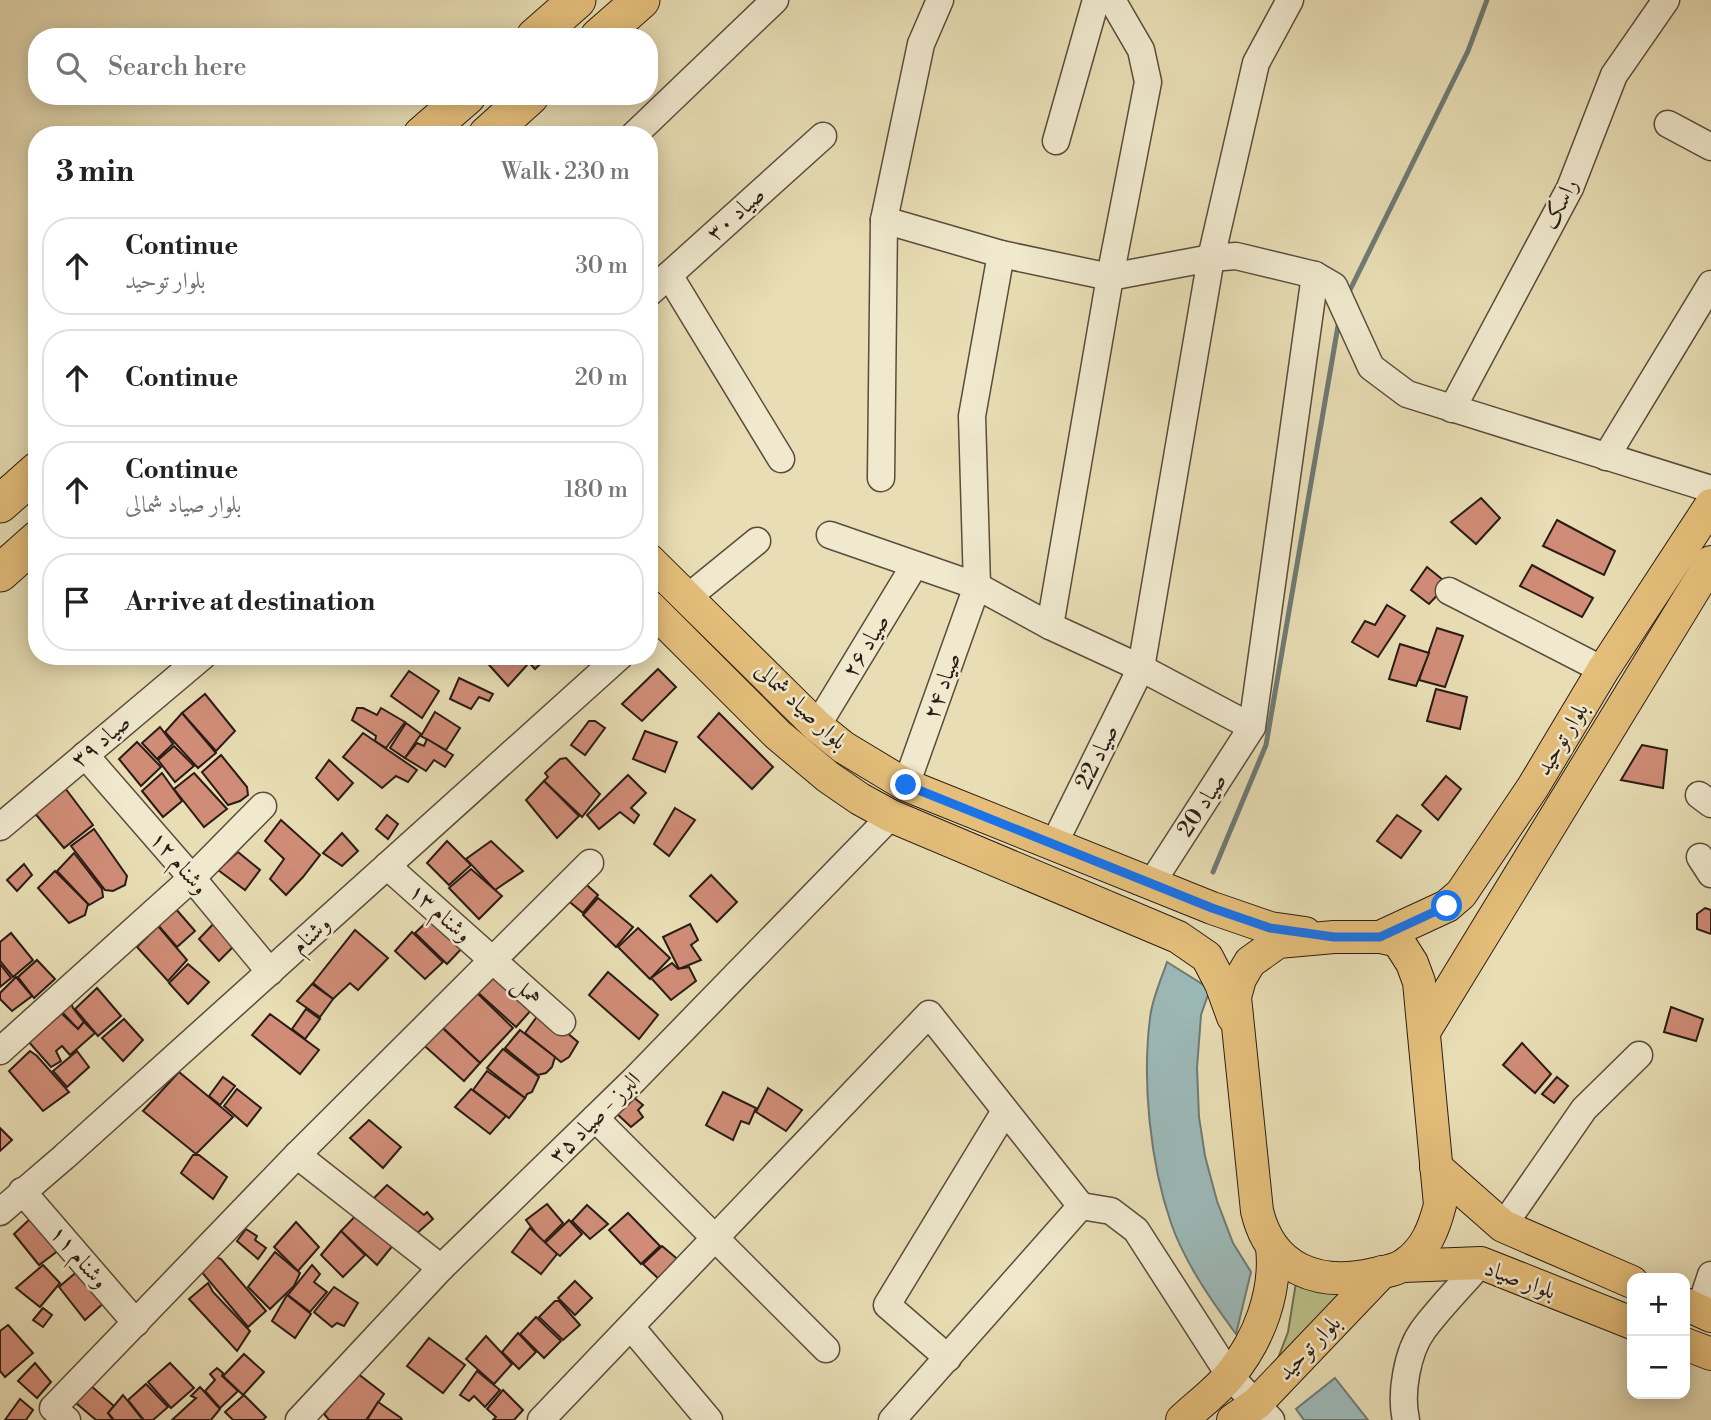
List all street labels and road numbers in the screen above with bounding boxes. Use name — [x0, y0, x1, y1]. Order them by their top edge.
street label: راسک — [1536, 174, 1584, 234]
street label: صیاد ۳۰ — [701, 181, 771, 247]
street label: صیاد ۲۶ — [836, 609, 896, 683]
street label: صیاد ۲۴ — [917, 649, 967, 723]
street label: بلوار صیاد شمالی — [749, 656, 853, 756]
street label: بلوار توحید — [1529, 697, 1595, 781]
street label: صیاد ۳۹ — [66, 708, 136, 774]
street label: صیاد 22 — [1069, 720, 1125, 794]
street label: صیاد 20 — [1171, 768, 1233, 842]
street label: وشنام ۱۲ — [140, 825, 214, 904]
street label: وشنام ۱۳ — [399, 877, 477, 952]
street label: وشنام — [285, 910, 340, 964]
street label: همل — [505, 971, 548, 1013]
street label: البرز - صیاد ۳۵ — [543, 1066, 647, 1170]
street label: وشنام ۱۱ — [40, 1219, 114, 1298]
street label: بلوار صیاد — [1481, 1254, 1559, 1306]
street label: بلوار توحید — [1271, 1309, 1347, 1387]

